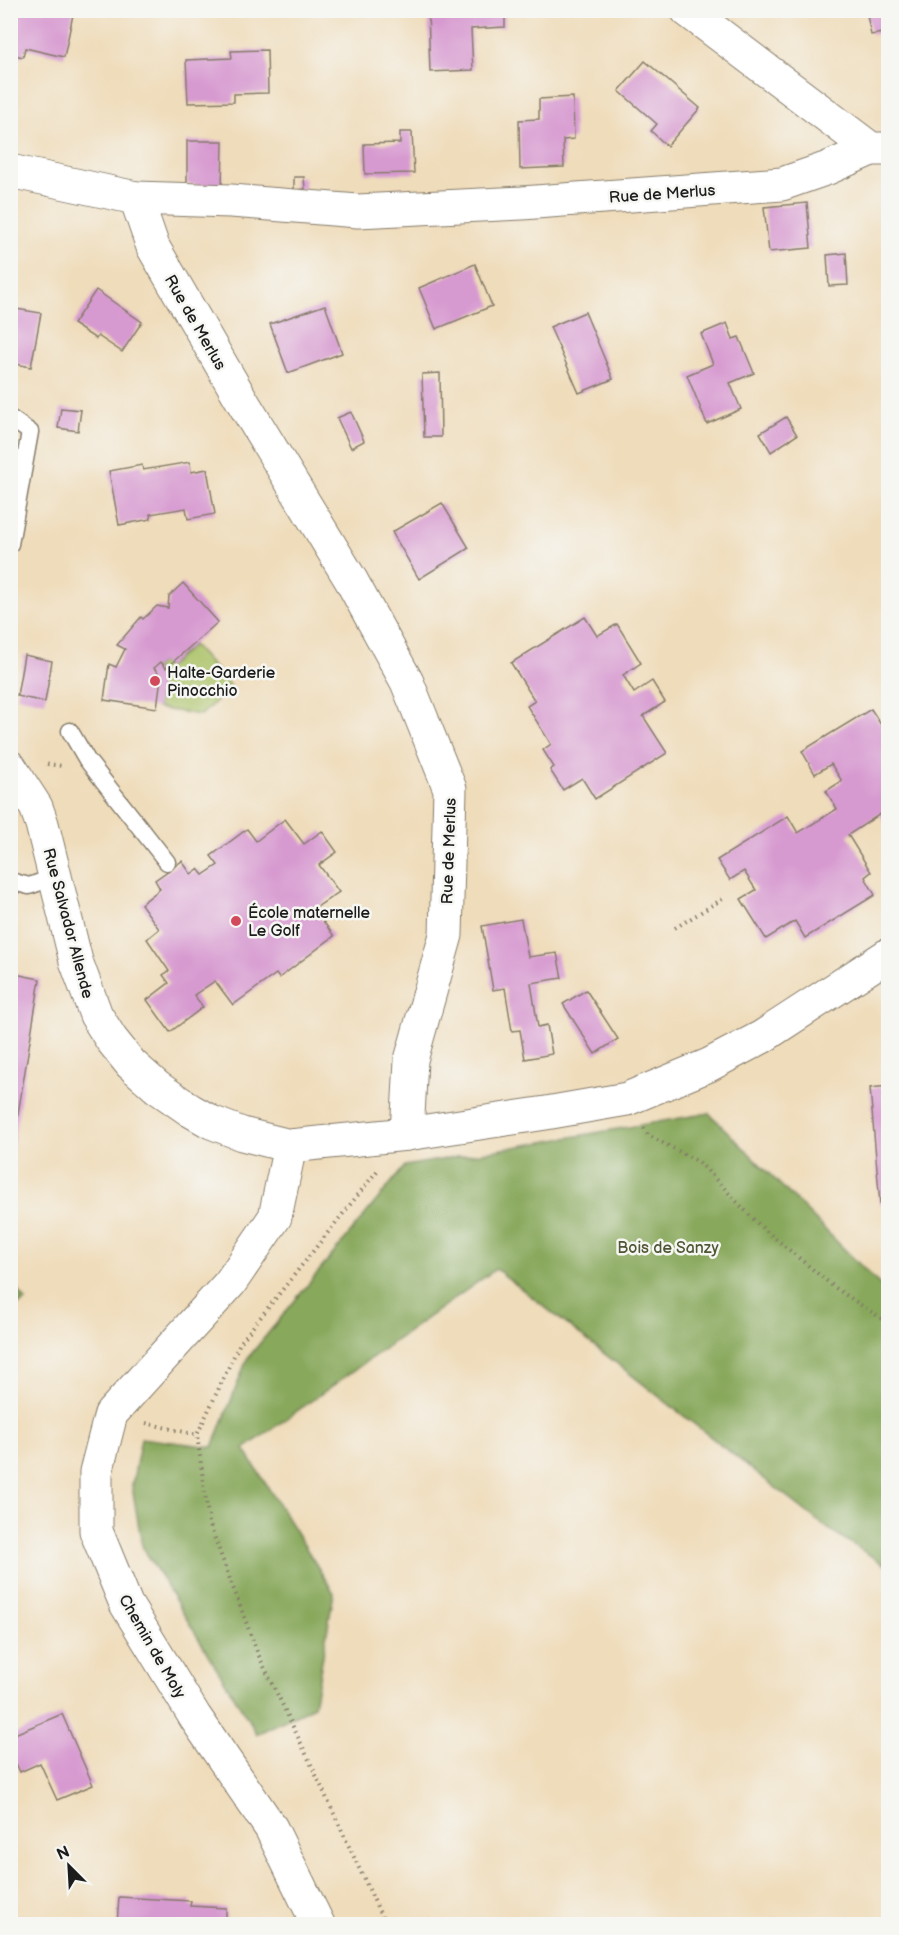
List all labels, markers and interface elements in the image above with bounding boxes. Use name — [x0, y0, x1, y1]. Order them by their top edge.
street label: Rue de Merlus — [608, 181, 716, 208]
street label: Rue de Merlus — [160, 272, 230, 374]
place label: Halte-Garderie Pinocchio — [167, 664, 276, 701]
marker: Halte-Garderie Pinocchio — [148, 674, 162, 688]
street label: Rue de Merlus — [438, 797, 461, 905]
street label: Rue Salvador Allende — [38, 846, 97, 1001]
place label: École maternelle Le Golf — [248, 902, 371, 941]
marker: École maternelle Le Golf — [229, 914, 243, 928]
park label: Bois de Sanzy — [617, 1239, 719, 1258]
street label: Chemin de Moly — [114, 1591, 189, 1703]
north arrow — [39, 1836, 99, 1896]
text: N — [54, 1843, 73, 1865]

